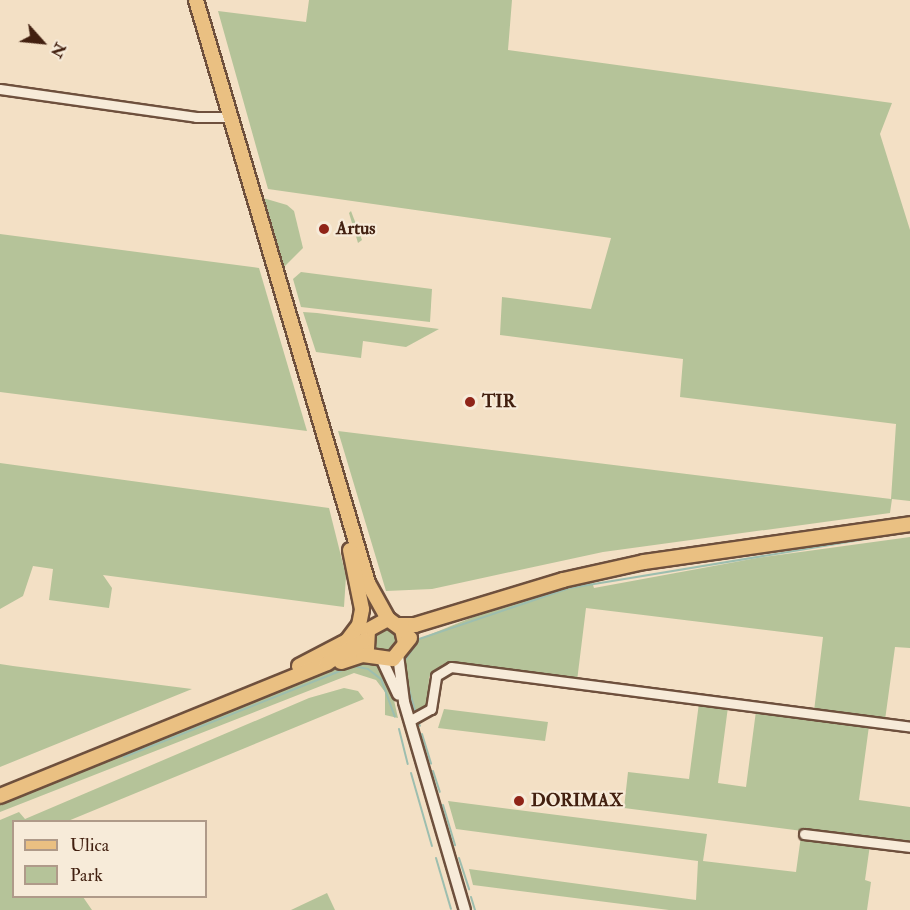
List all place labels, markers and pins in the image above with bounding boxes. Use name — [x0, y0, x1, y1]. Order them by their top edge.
place label: Artus — [336, 218, 375, 240]
marker: Artus — [317, 222, 331, 236]
place label: TIR — [482, 391, 516, 413]
marker: TIR — [463, 395, 477, 409]
place label: DORIMAX — [531, 790, 623, 812]
marker: DORIMAX — [512, 794, 526, 808]

